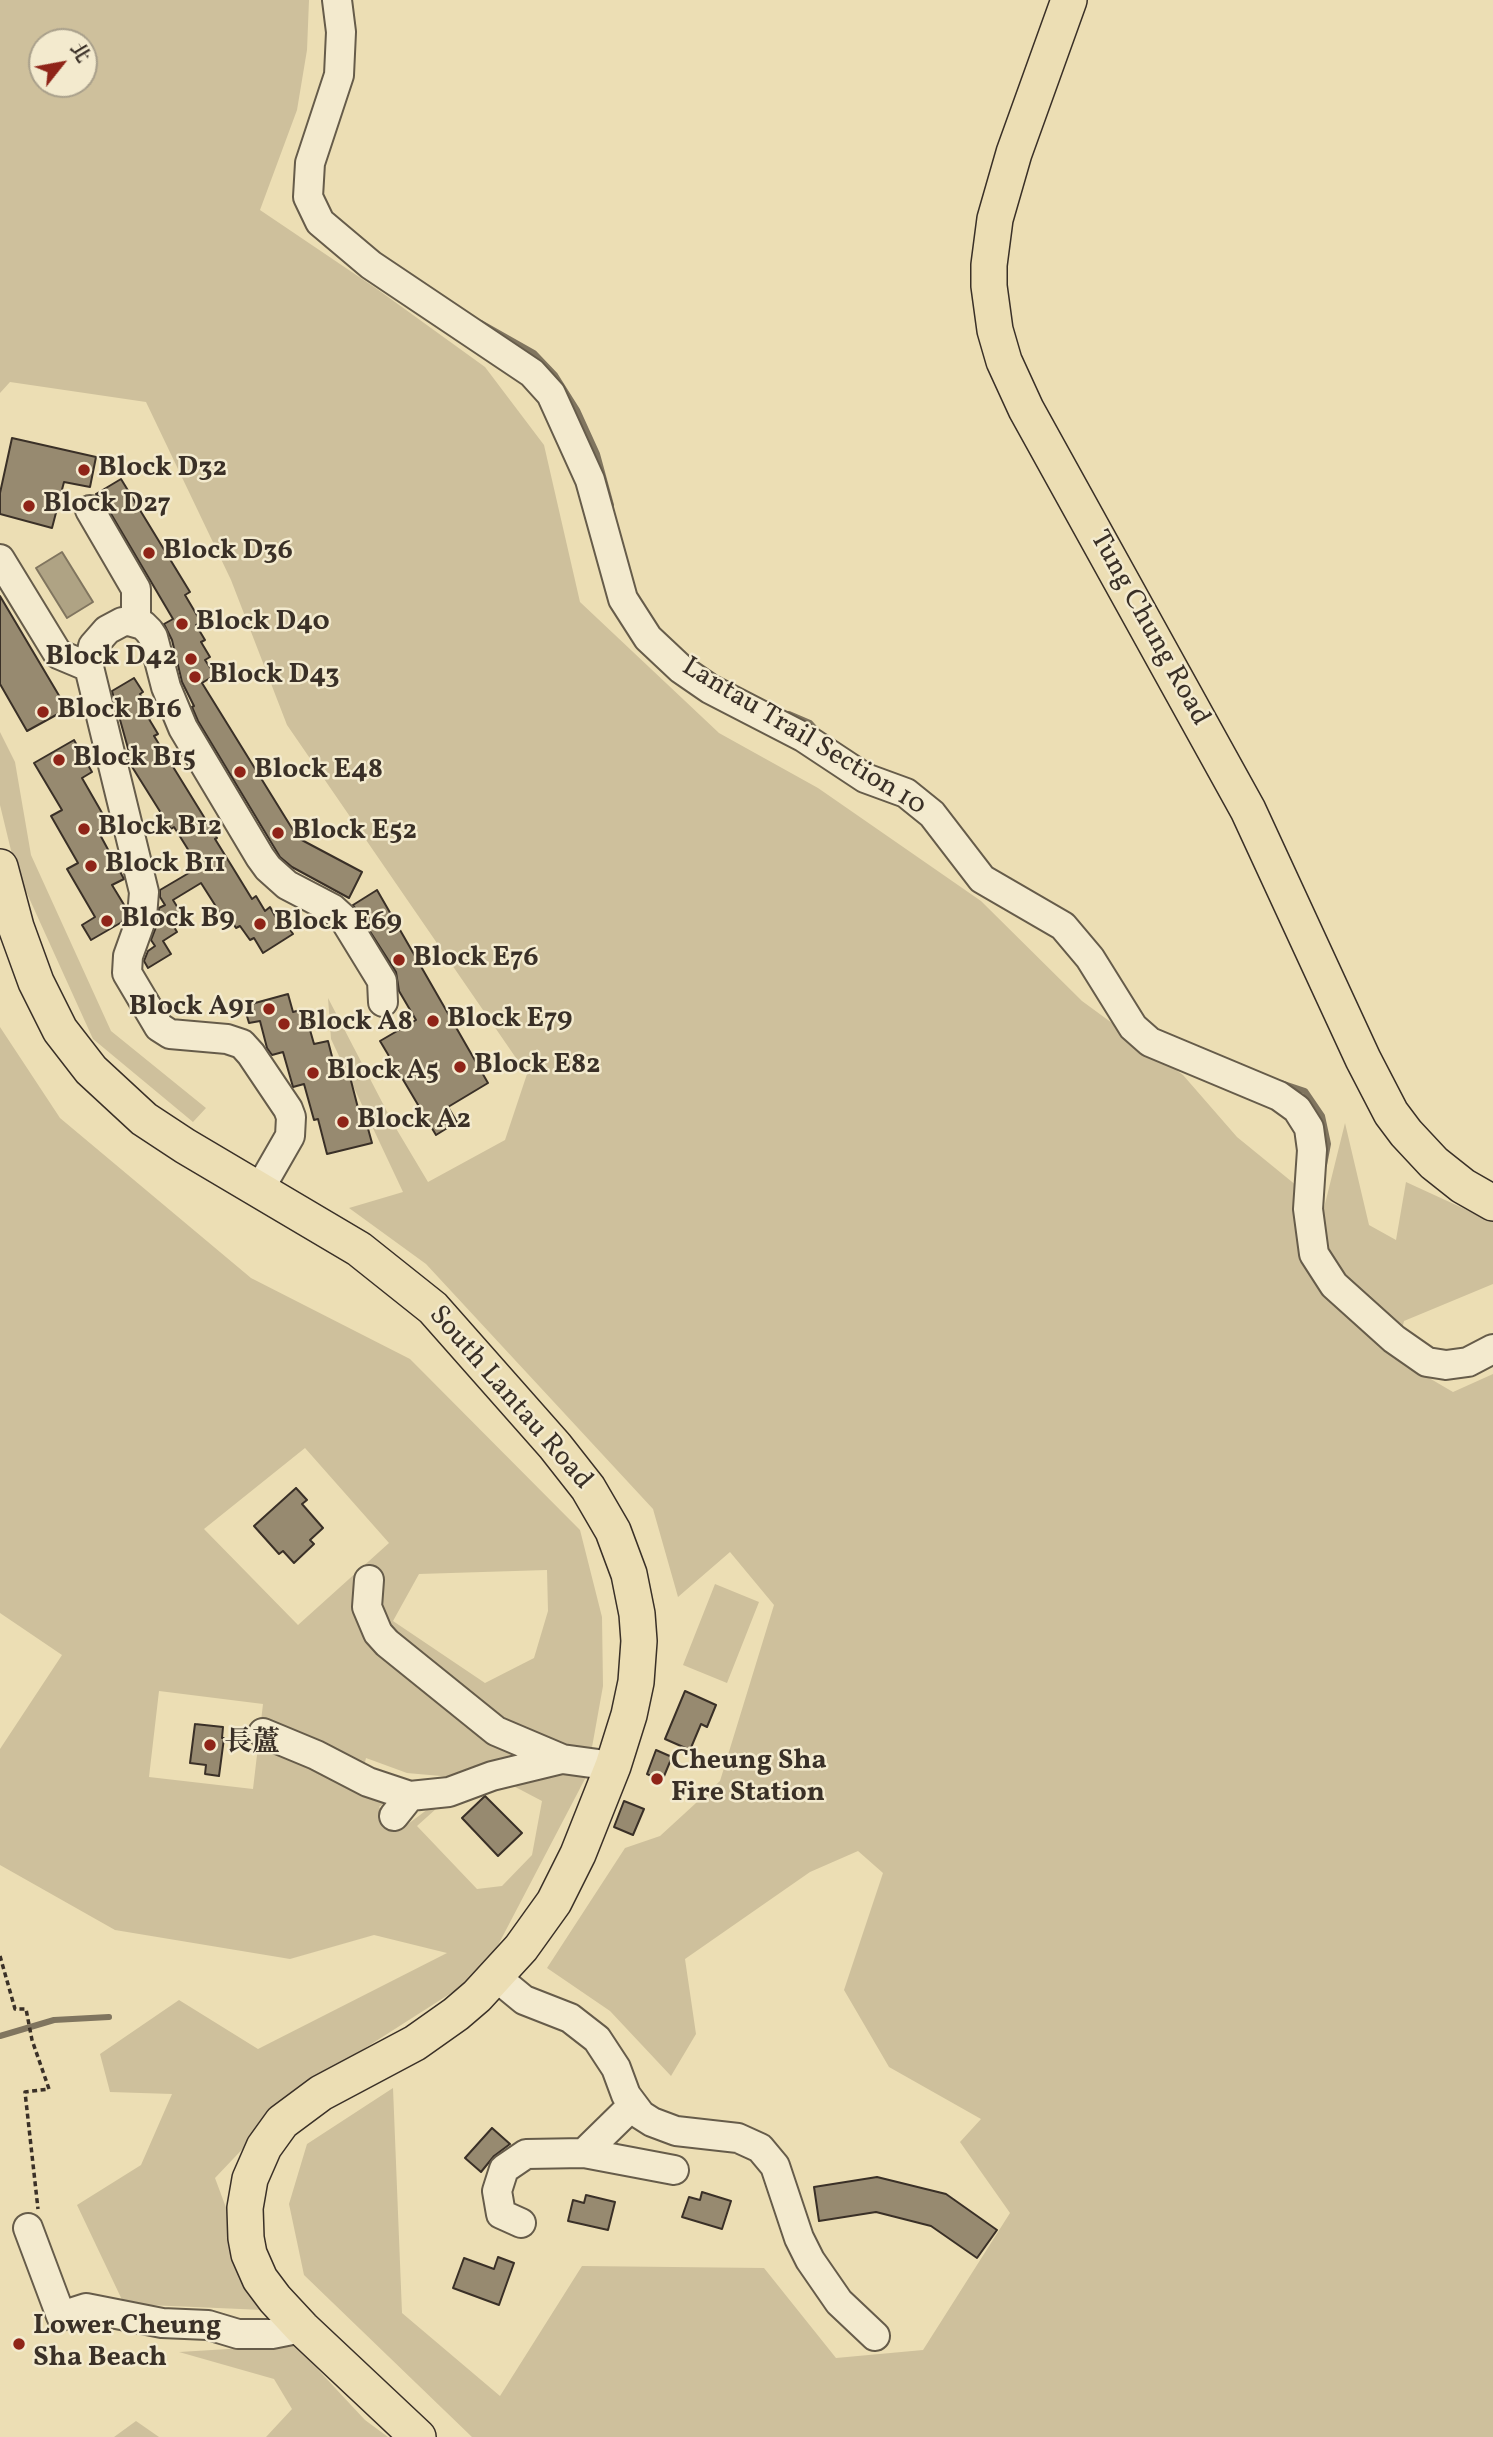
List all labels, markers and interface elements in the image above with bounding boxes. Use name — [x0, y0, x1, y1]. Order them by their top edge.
north arrow — [28, 28, 98, 98]
text: 北 — [63, 38, 95, 68]
place label: Block D32 — [98, 453, 227, 487]
marker: Block D32 — [76, 462, 92, 478]
place label: Block D27 — [43, 489, 171, 523]
marker: Block D27 — [21, 498, 37, 514]
street label: Tung Chung Road — [1080, 526, 1216, 732]
place label: Block D36 — [163, 536, 293, 570]
marker: Block D36 — [141, 545, 157, 561]
place label: Block D40 — [196, 607, 330, 641]
marker: Block D40 — [174, 616, 190, 632]
place label: Block D42 — [45, 642, 177, 676]
marker: Block D42 — [183, 651, 199, 667]
street label: Lantau Trail Section 10 — [675, 652, 931, 824]
place label: Block D43 — [209, 660, 339, 694]
marker: Block D43 — [187, 669, 203, 685]
place label: Block B16 — [57, 695, 182, 729]
marker: Block B16 — [35, 704, 51, 720]
place label: Block B15 — [73, 743, 196, 777]
marker: Block B15 — [51, 752, 67, 768]
place label: Block E48 — [254, 755, 383, 789]
marker: Block E48 — [232, 764, 248, 780]
place label: Block B12 — [98, 812, 222, 846]
place label: Block E52 — [292, 816, 417, 850]
marker: Block B12 — [76, 821, 92, 837]
marker: Block E52 — [270, 825, 286, 841]
place label: Block B11 — [105, 849, 226, 883]
marker: Block B11 — [83, 858, 99, 874]
place label: Block B9 — [121, 904, 235, 938]
place label: Block E69 — [274, 907, 402, 941]
marker: Block B9 — [99, 913, 115, 929]
marker: Block E69 — [252, 916, 268, 932]
place label: Block E76 — [413, 943, 539, 977]
marker: Block E76 — [391, 952, 407, 968]
place label: Block A91 — [129, 992, 255, 1026]
marker: Block A91 — [261, 1001, 277, 1017]
place label: Block E79 — [447, 1004, 572, 1038]
place label: Block A8 — [298, 1007, 413, 1041]
marker: Block E79 — [425, 1013, 441, 1029]
marker: Block A8 — [276, 1016, 292, 1032]
place label: Block E82 — [474, 1050, 601, 1084]
place label: Block A5 — [327, 1056, 439, 1090]
marker: Block E82 — [452, 1059, 468, 1075]
marker: Block A5 — [305, 1065, 321, 1081]
place label: Block A2 — [357, 1105, 471, 1139]
marker: Block A2 — [335, 1114, 351, 1130]
street label: South Lantau Road — [420, 1300, 598, 1498]
place label: 長蘆 — [224, 1728, 280, 1762]
marker: 長蘆 — [202, 1737, 218, 1753]
place label: Cheung Sha Fire Station — [671, 1746, 827, 1812]
marker: Cheung Sha Fire Station — [649, 1771, 665, 1787]
place label: Lower Cheung Sha Beach — [33, 2311, 221, 2377]
marker: Lower Cheung Sha Beach — [11, 2336, 27, 2352]

